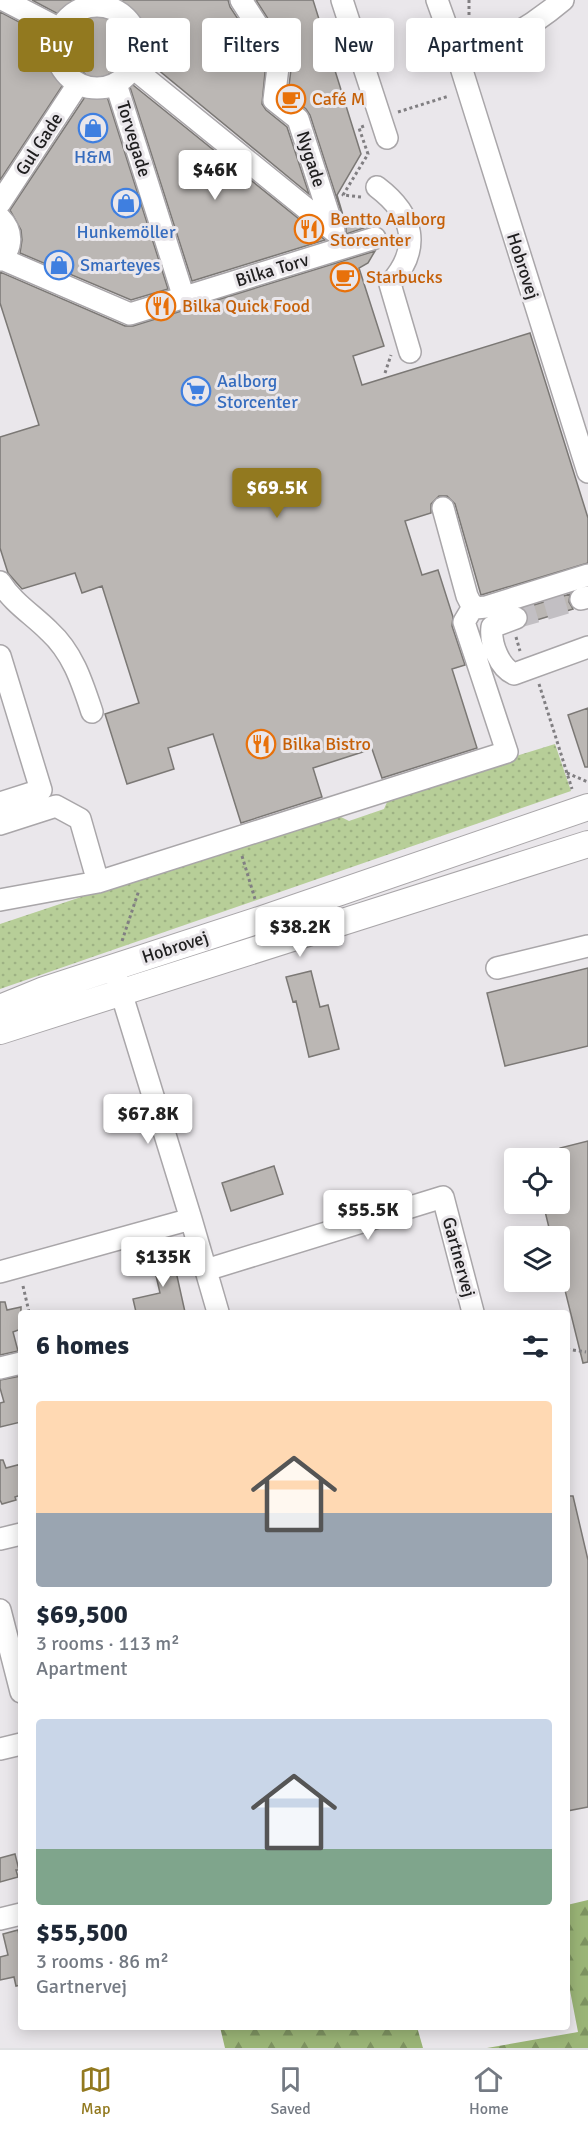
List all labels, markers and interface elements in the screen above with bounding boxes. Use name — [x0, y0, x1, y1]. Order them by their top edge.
chip: Buy — [18, 18, 94, 72]
chip: Rent — [106, 18, 190, 72]
chip: Filters — [202, 18, 301, 72]
chip: New — [313, 18, 394, 72]
chip: Apartment — [406, 18, 545, 72]
cafe icon: Café M — [275, 83, 307, 115]
place label: Café M — [312, 88, 365, 110]
street label: Torvegade — [112, 99, 156, 179]
street label: Gul Gade — [11, 109, 67, 179]
shop icon: H&M — [77, 112, 109, 144]
street label: Nygade — [292, 128, 330, 190]
place label: H&M — [74, 146, 112, 168]
pin: $46K — [179, 150, 251, 201]
text: $46K — [193, 157, 237, 182]
shop icon: Hunkemöller — [110, 187, 142, 219]
place label: Bentto Aalborg Storcenter — [330, 208, 446, 251]
restaurant icon: Bentto Aalborg Storcenter — [293, 213, 325, 245]
place label: Hunkemöller — [76, 221, 176, 243]
street label: Hobrovej — [502, 230, 544, 302]
street label: Bilka Torv — [233, 248, 312, 292]
shop icon: Smarteyes — [43, 249, 75, 281]
place label: Smarteyes — [80, 254, 161, 276]
cafe icon: Starbucks — [329, 261, 361, 293]
place label: Starbucks — [366, 266, 443, 288]
restaurant icon: Bilka Quick Food — [145, 290, 177, 322]
place label: Bilka Quick Food — [182, 295, 310, 317]
place label: Aalborg Storcenter — [217, 370, 298, 413]
supermarket icon: Aalborg Storcenter — [180, 375, 212, 407]
pin: $69.5K — [228, 468, 326, 519]
text: $69.5K — [246, 475, 308, 500]
restaurant icon: Bilka Bistro — [245, 728, 277, 760]
place label: Bilka Bistro — [282, 733, 371, 755]
pin: $38.2K — [251, 907, 349, 958]
text: $38.2K — [269, 914, 331, 939]
street label: Hobrovej — [139, 926, 211, 968]
pin: $67.8K — [99, 1094, 197, 1145]
text: $67.8K — [117, 1101, 179, 1126]
map controls — [504, 1148, 570, 1292]
button: locate — [504, 1148, 570, 1214]
pin: $55.5K — [319, 1190, 417, 1241]
text: $55.5K — [337, 1197, 399, 1222]
street label: Gartnervej — [438, 1215, 480, 1299]
button: layers — [504, 1226, 570, 1292]
pin: $135K — [121, 1237, 205, 1288]
text: $135K — [135, 1244, 191, 1269]
text: 6 homes — [36, 1330, 129, 1362]
icon: filters — [519, 1330, 552, 1363]
icon: home — [240, 1440, 348, 1548]
text: $69,500 — [36, 1599, 128, 1631]
text: 3 rooms · 113 m² — [36, 1631, 180, 1656]
text: Apartment — [36, 1656, 128, 1681]
icon: home — [240, 1758, 348, 1866]
text: $55,500 — [36, 1917, 128, 1949]
text: 3 rooms · 86 m² — [36, 1949, 169, 1974]
text: Gartnervej — [36, 1974, 127, 1999]
tab: Map — [79, 2063, 112, 2119]
tab: Saved — [270, 2063, 311, 2119]
tab: Home — [469, 2063, 509, 2119]

